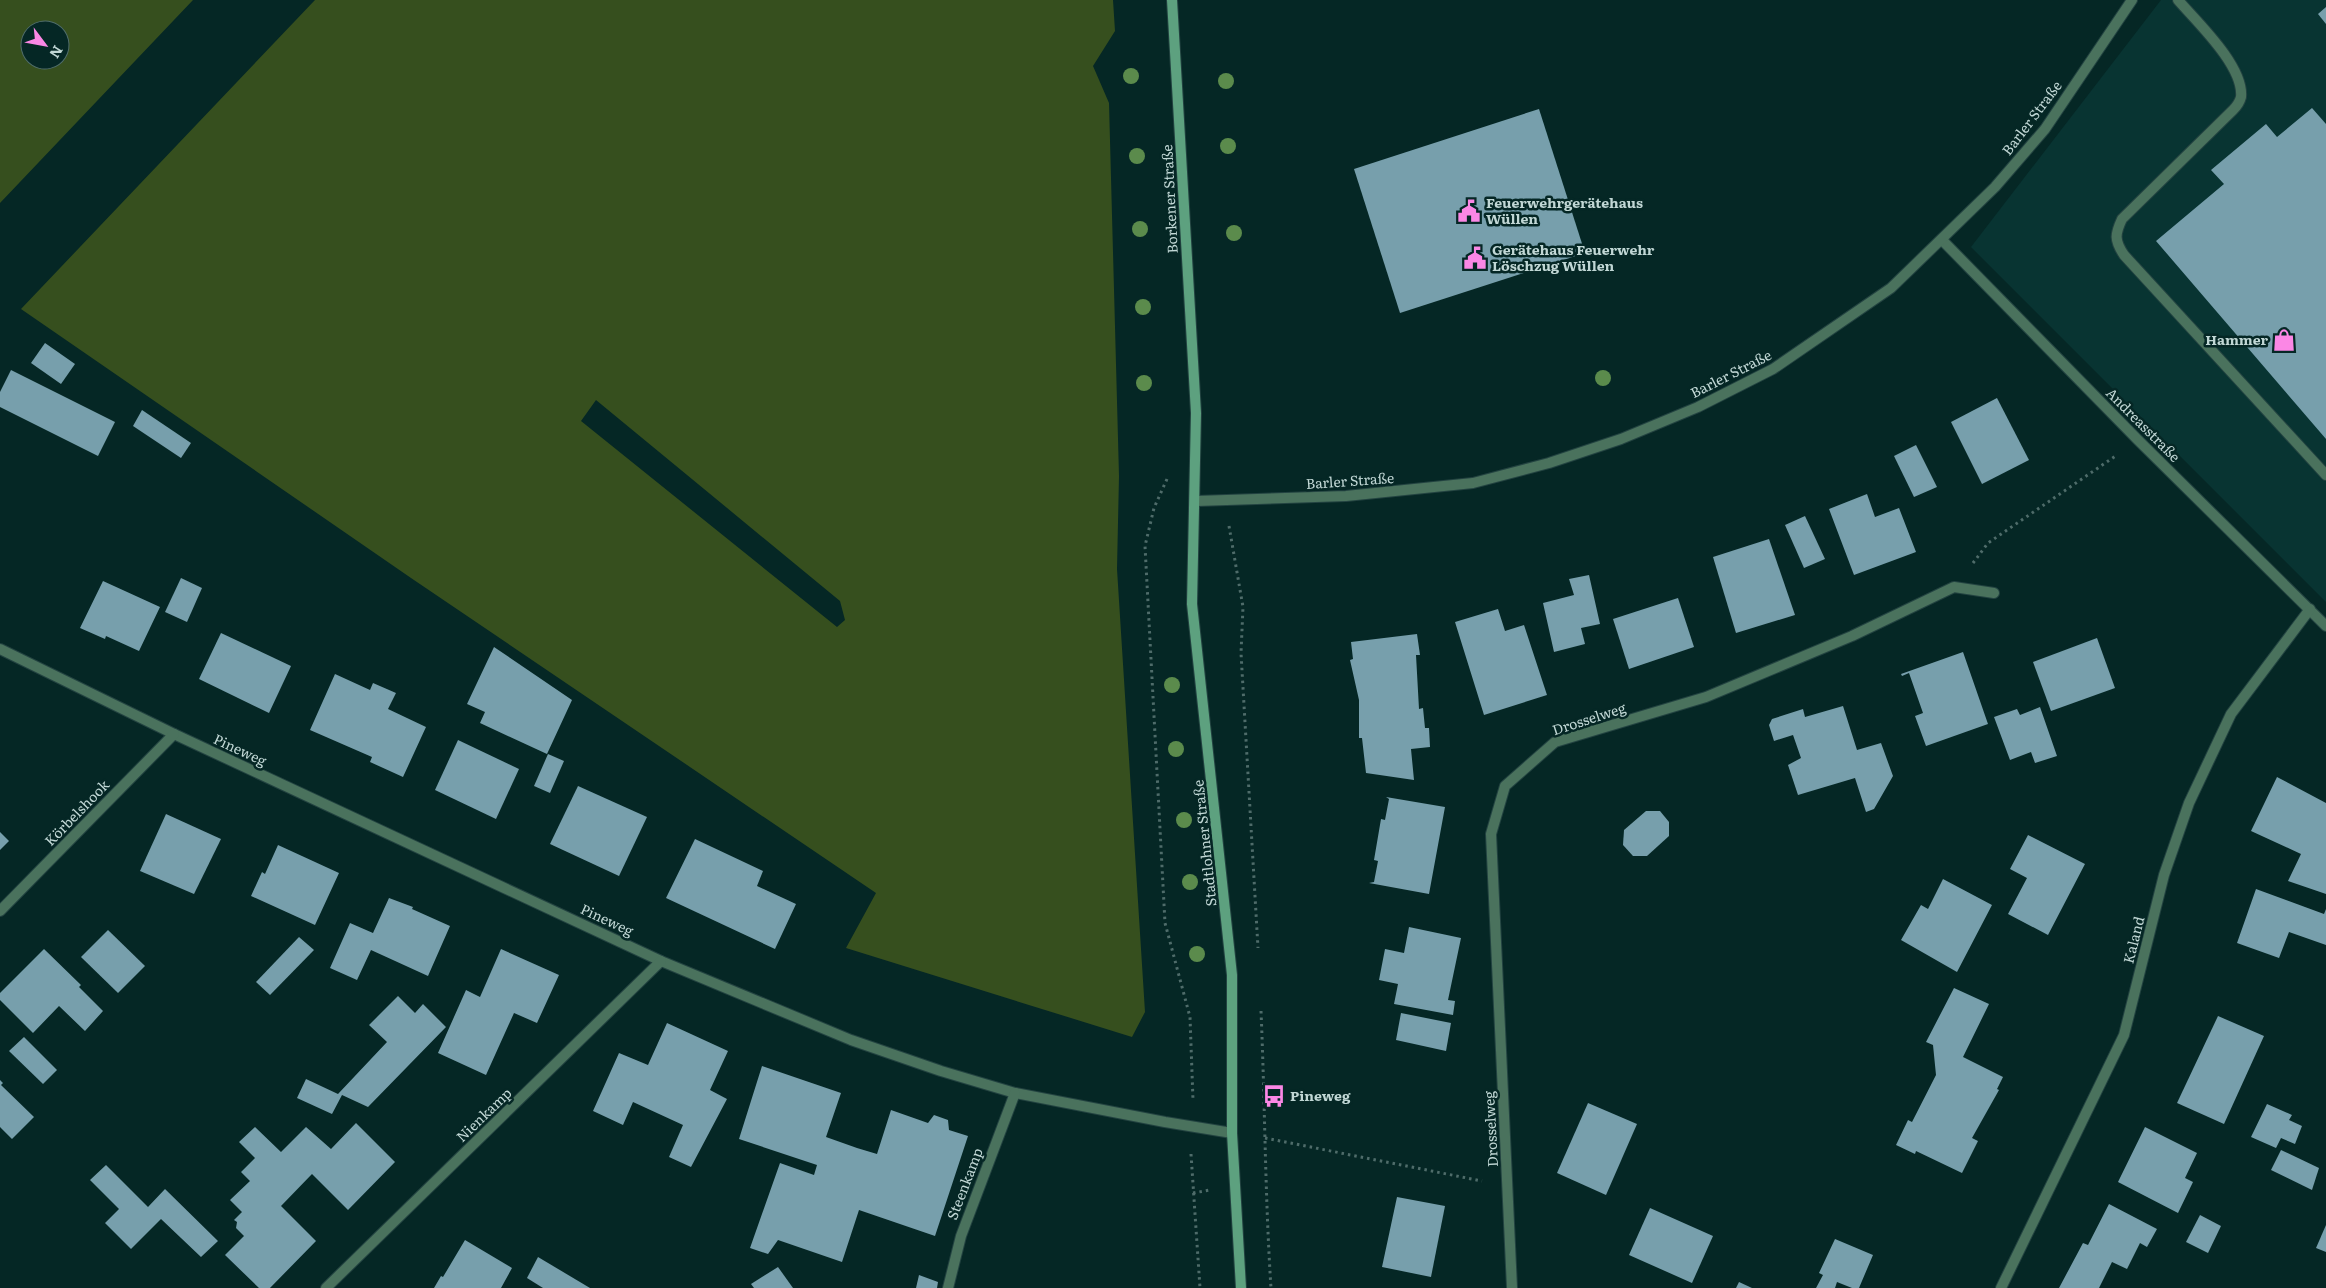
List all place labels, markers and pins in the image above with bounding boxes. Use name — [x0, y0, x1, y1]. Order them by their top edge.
place label: Feuerwehrgerätehaus Wüllen — [1486, 192, 1643, 228]
public building icon: Feuerwehrgerätehaus Wüllen — [1456, 198, 1482, 224]
place label: Gerätehaus Feuerwehr Löschzug Wüllen — [1492, 239, 1655, 275]
public building icon: Gerätehaus Feuerwehr Löschzug Wüllen — [1462, 245, 1488, 271]
shop icon: Hammer — [2271, 327, 2297, 353]
place label: Hammer — [2205, 329, 2268, 349]
bus stop icon: Pineweg — [1261, 1083, 1287, 1109]
place label: Pineweg — [1290, 1085, 1351, 1105]

